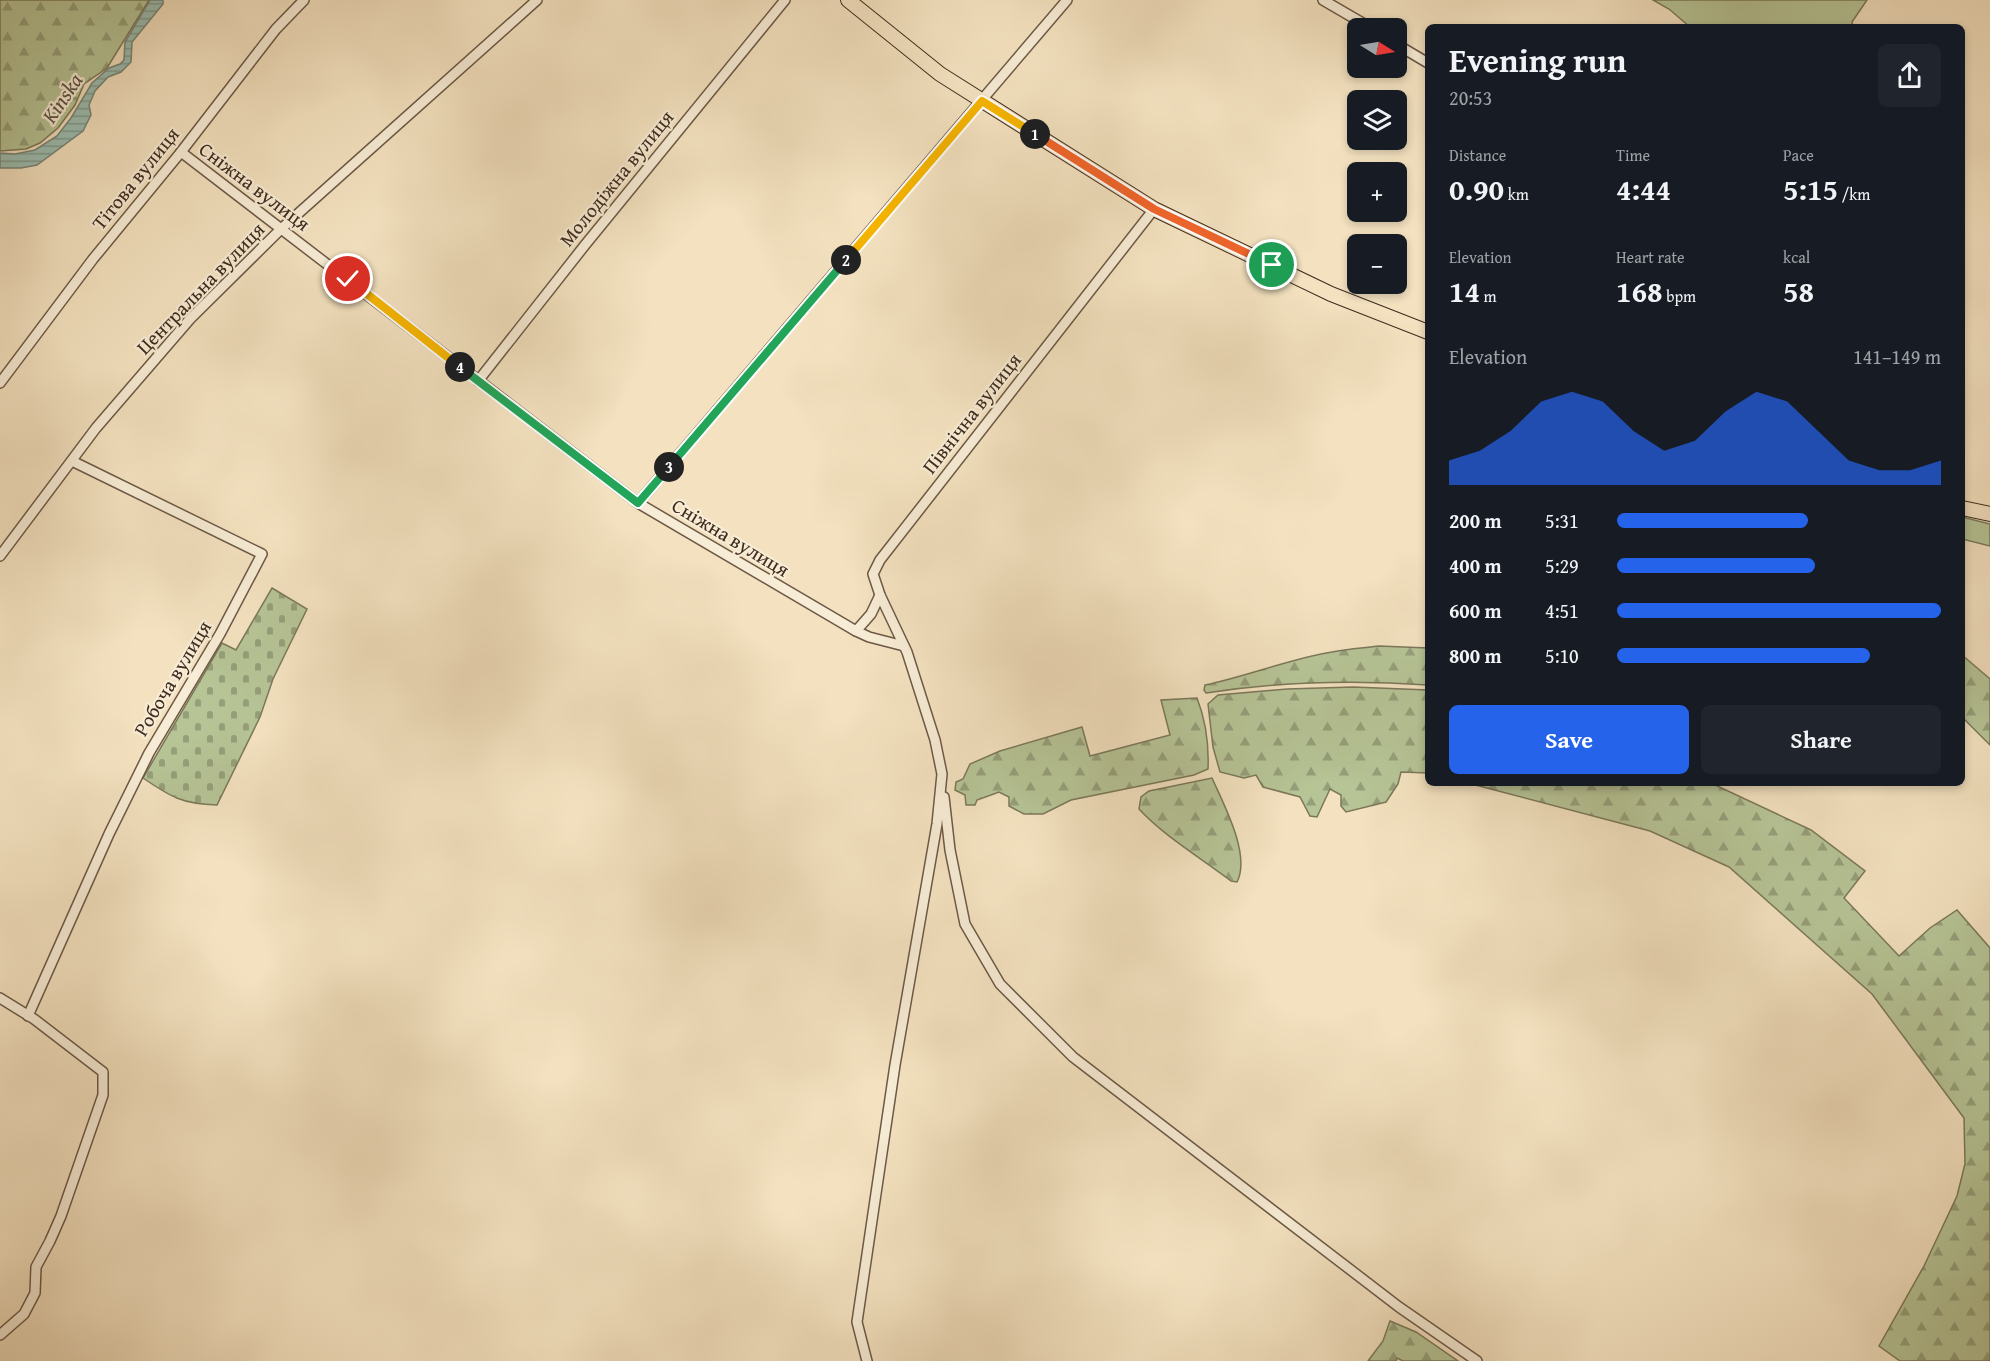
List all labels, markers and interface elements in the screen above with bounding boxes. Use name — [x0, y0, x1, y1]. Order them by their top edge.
north arrow — [1347, 18, 1407, 78]
map controls — [1347, 18, 1407, 294]
text: Evening run — [1449, 36, 1626, 84]
button: share — [1878, 44, 1941, 107]
water label: Kinska — [33, 66, 90, 130]
text: 20:53 — [1449, 83, 1492, 112]
button: layers — [1347, 90, 1407, 150]
street label: Молодіжна вулиця — [552, 104, 680, 252]
pin: 1 — [1020, 119, 1050, 149]
street label: Тітова вулиця — [84, 120, 186, 236]
text: 1 — [1031, 122, 1039, 146]
street label: Сніжна вулиця — [193, 135, 317, 237]
text: Distance — [1449, 143, 1506, 167]
text: Time — [1616, 143, 1650, 167]
text: Pace — [1783, 143, 1814, 167]
button: + — [1347, 162, 1407, 222]
text: 0.90 — [1449, 167, 1504, 211]
text: 4:44 — [1616, 167, 1671, 211]
text: 5:15 — [1783, 167, 1838, 211]
text: km — [1504, 182, 1529, 206]
text: /km — [1838, 182, 1870, 206]
street label: Центральна вулиця — [129, 215, 271, 361]
button: − — [1347, 234, 1407, 294]
pin — [1246, 239, 1297, 290]
pin: 2 — [831, 245, 861, 275]
text: Elevation — [1449, 245, 1512, 269]
text: Heart rate — [1616, 245, 1685, 269]
text: kcal — [1783, 245, 1810, 269]
text: 2 — [842, 248, 850, 272]
icon: arrive — [1255, 248, 1288, 281]
pin — [322, 253, 373, 304]
icon: check — [331, 262, 364, 295]
text: 14 — [1449, 269, 1480, 313]
text: 168 — [1616, 269, 1663, 313]
text: 58 — [1783, 269, 1814, 313]
text: m — [1480, 284, 1497, 308]
text: bpm — [1663, 284, 1696, 308]
text: Elevation — [1449, 342, 1527, 371]
text: 141–149 m — [1853, 342, 1941, 371]
street label: Північна вулиця — [915, 347, 1027, 479]
pin: 4 — [445, 352, 475, 382]
text: 4 — [456, 355, 464, 379]
pin: 3 — [654, 452, 684, 482]
text: 3 — [665, 455, 673, 479]
street label: Сніжна вулиця — [667, 490, 795, 584]
text: 200 m — [1449, 506, 1502, 535]
text: 5:31 — [1545, 506, 1579, 535]
text: 400 m — [1449, 551, 1502, 580]
text: 5:29 — [1545, 551, 1579, 580]
text: 600 m — [1449, 596, 1502, 625]
text: 4:51 — [1545, 596, 1579, 625]
street label: Робоча вулиця — [126, 615, 218, 741]
text: 800 m — [1449, 641, 1502, 670]
text: 5:10 — [1545, 641, 1579, 670]
button: Save — [1449, 705, 1689, 774]
button: Share — [1701, 705, 1941, 774]

